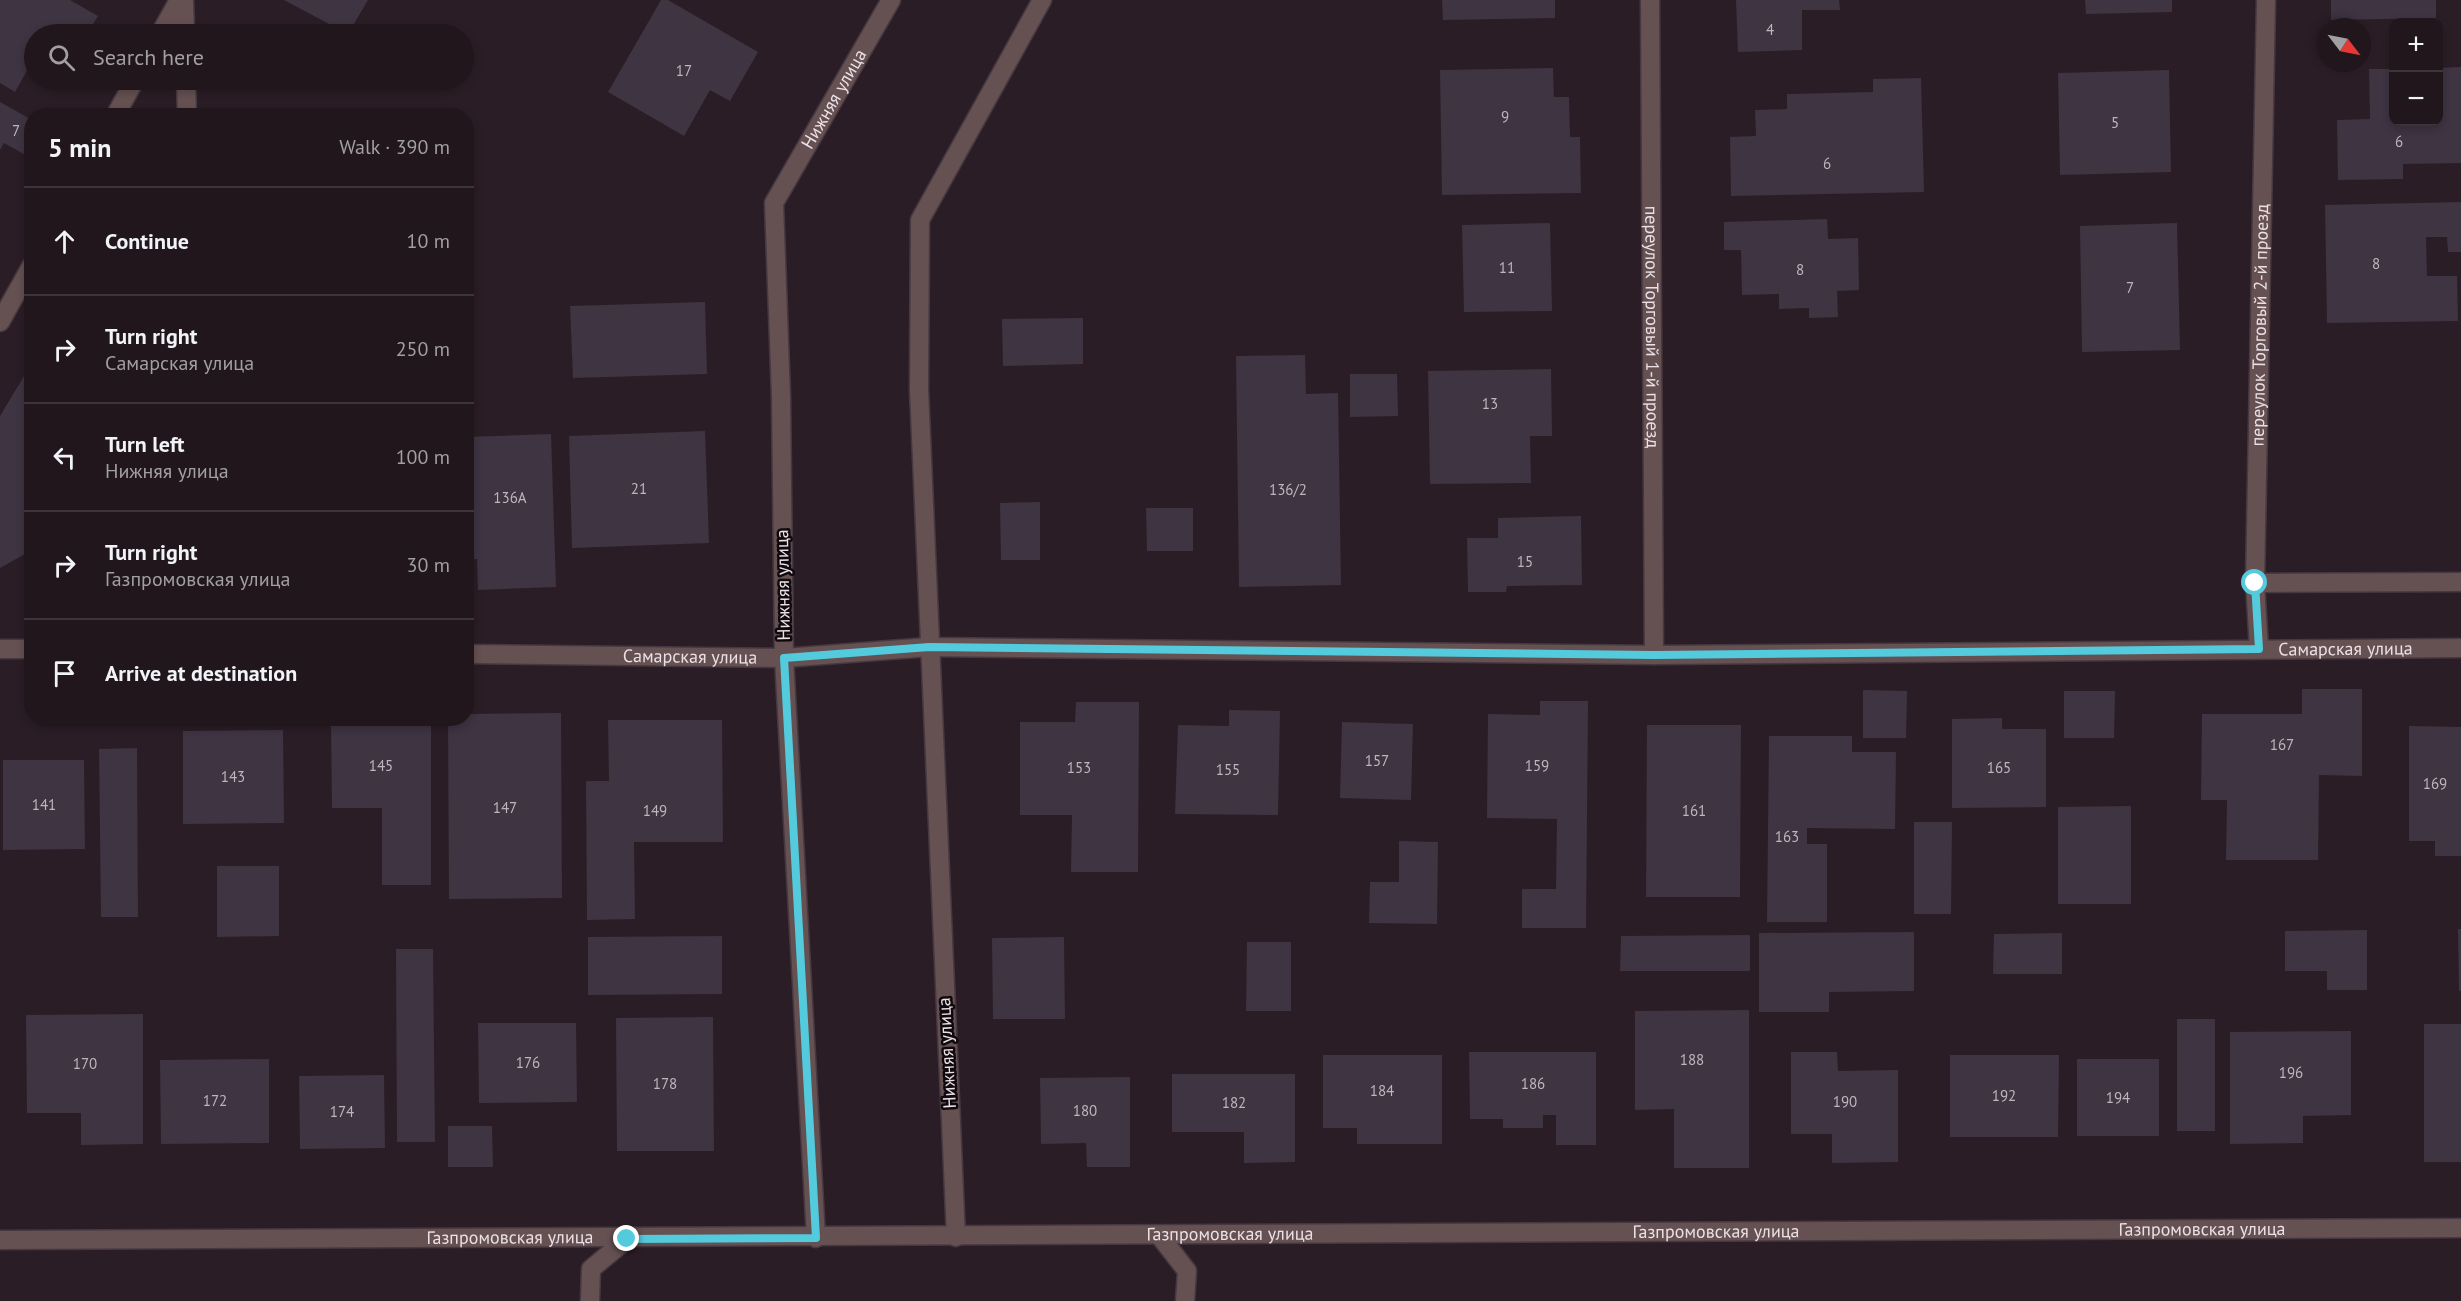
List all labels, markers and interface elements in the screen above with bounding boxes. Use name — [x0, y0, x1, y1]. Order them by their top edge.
north arrow — [2317, 18, 2371, 72]
map controls — [2389, 18, 2443, 126]
button: + — [2389, 18, 2443, 72]
house number: 4 — [1766, 20, 1774, 39]
search box — [24, 24, 474, 90]
icon: search — [45, 41, 78, 74]
text: Search here — [93, 43, 204, 71]
street label: Нижняя улица — [796, 45, 871, 153]
house number: 17 — [676, 61, 692, 80]
button: − — [2389, 72, 2443, 126]
house number: 9 — [1501, 107, 1509, 126]
house number: 5 — [2111, 113, 2119, 132]
house number: 7 — [12, 121, 20, 140]
text: 5 min — [48, 131, 111, 164]
house number: 6 — [2395, 132, 2403, 151]
text: Walk · 390 m — [339, 134, 450, 160]
house number: 6 — [1823, 154, 1831, 173]
street label: переулок Торговый 2-й проезд — [2246, 203, 2273, 447]
street label: переулок Торговый 1-й проезд — [1640, 206, 1665, 449]
icon: ahead — [48, 225, 81, 258]
text: Continue — [105, 227, 189, 255]
text: 10 m — [407, 228, 450, 254]
house number: 8 — [2372, 254, 2380, 273]
house number: 11 — [1499, 258, 1515, 277]
house number: 8 — [1796, 260, 1804, 279]
house number: 7 — [2126, 278, 2134, 297]
text: Turn right — [105, 322, 197, 350]
icon: right — [48, 333, 81, 366]
text: 250 m — [396, 336, 450, 362]
text: Самарская улица — [105, 350, 254, 376]
house number: 13 — [1482, 394, 1498, 413]
text: Turn left — [105, 430, 185, 458]
icon: left — [48, 441, 81, 474]
text: 100 m — [396, 444, 450, 470]
text: Нижняя улица — [105, 458, 229, 484]
house number: 21 — [631, 479, 647, 498]
house number: 136/2 — [1269, 480, 1307, 499]
house number: 136А — [493, 488, 527, 507]
street label: Нижняя улица — [770, 529, 795, 641]
text: Turn right — [105, 538, 197, 566]
icon: right — [48, 549, 81, 582]
text: 30 m — [407, 552, 450, 578]
house number: 15 — [1517, 552, 1533, 571]
text: Газпромовская улица — [105, 566, 290, 592]
route start — [2241, 569, 2267, 595]
street label: Самарская улица — [2278, 636, 2413, 661]
street label: Самарская улица — [623, 644, 757, 669]
icon: arrive — [48, 657, 81, 690]
text: Arrive at destination — [105, 659, 297, 687]
house number: 167 — [2270, 735, 2294, 754]
house number: 157 — [1365, 751, 1389, 770]
house number: 145 — [369, 756, 393, 775]
house number: 159 — [1525, 756, 1549, 775]
house number: 153 — [1067, 758, 1091, 777]
house number: 165 — [1987, 758, 2011, 777]
house number: 155 — [1216, 760, 1240, 779]
house number: 143 — [221, 767, 245, 786]
house number: 169 — [2423, 774, 2447, 793]
house number: 141 — [32, 795, 56, 814]
house number: 147 — [493, 798, 517, 817]
house number: 149 — [643, 801, 667, 820]
house number: 161 — [1682, 801, 1706, 820]
house number: 163 — [1775, 827, 1799, 846]
street label: Нижняя улица — [932, 997, 961, 1109]
house number: 188 — [1680, 1050, 1704, 1069]
house number: 176 — [516, 1053, 540, 1072]
house number: 170 — [73, 1054, 97, 1073]
house number: 196 — [2279, 1063, 2303, 1082]
house number: 178 — [653, 1074, 677, 1093]
house number: 186 — [1521, 1074, 1545, 1093]
house number: 184 — [1370, 1081, 1394, 1100]
house number: 192 — [1992, 1086, 2016, 1105]
house number: 194 — [2106, 1088, 2130, 1107]
house number: 172 — [203, 1091, 227, 1110]
house number: 190 — [1833, 1092, 1857, 1111]
house number: 182 — [1222, 1093, 1246, 1112]
house number: 180 — [1073, 1101, 1097, 1120]
house number: 174 — [330, 1102, 354, 1121]
street label: Газпромовская улица — [2118, 1217, 2286, 1241]
street label: Газпромовская улица — [1632, 1219, 1800, 1243]
street label: Газпромовская улица — [1146, 1222, 1314, 1245]
street label: Газпромовская улица — [426, 1225, 594, 1249]
route end — [613, 1225, 639, 1251]

